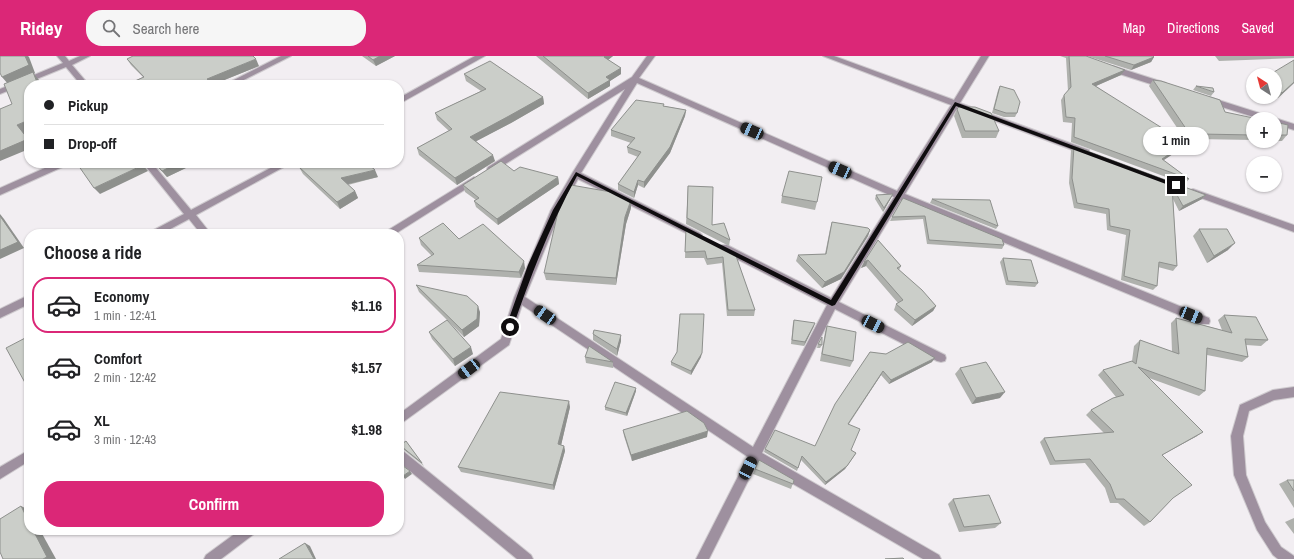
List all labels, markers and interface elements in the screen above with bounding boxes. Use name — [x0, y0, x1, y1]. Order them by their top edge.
search box — [86, 10, 366, 46]
text: Ridey — [20, 15, 62, 41]
icon: search — [100, 17, 122, 39]
text: Search here — [132, 18, 199, 39]
text: Map — [1123, 19, 1145, 37]
text: Directions — [1167, 19, 1219, 37]
text: Saved — [1241, 19, 1274, 37]
north arrow — [1246, 68, 1282, 104]
map controls — [1246, 68, 1282, 192]
text: Pickup — [68, 95, 108, 116]
button: + — [1246, 112, 1282, 148]
car — [739, 121, 765, 141]
callout: 1 min — [1143, 127, 1209, 155]
text: 1 min — [1162, 132, 1190, 149]
text: Drop-off — [68, 133, 117, 154]
button: − — [1246, 156, 1282, 192]
car — [827, 160, 853, 180]
route end — [1167, 176, 1185, 194]
text: Choose a ride — [44, 240, 142, 265]
text: Economy — [94, 286, 149, 307]
icon: car — [46, 287, 82, 323]
text: $1.16 — [351, 295, 382, 316]
car — [532, 303, 558, 327]
car — [1178, 305, 1204, 325]
text: 1 min · 12:41 — [94, 307, 156, 324]
car — [860, 313, 886, 335]
route start — [501, 318, 519, 336]
text: Comfort — [94, 348, 142, 369]
icon: car — [46, 349, 82, 385]
text: $1.57 — [351, 357, 382, 378]
car — [456, 357, 482, 381]
text: 2 min · 12:42 — [94, 369, 156, 386]
text: XL — [94, 410, 110, 431]
icon: car — [46, 411, 82, 447]
text: $1.98 — [351, 419, 382, 440]
text: 3 min · 12:43 — [94, 431, 156, 448]
car — [737, 455, 759, 481]
button: Confirm — [44, 481, 384, 527]

